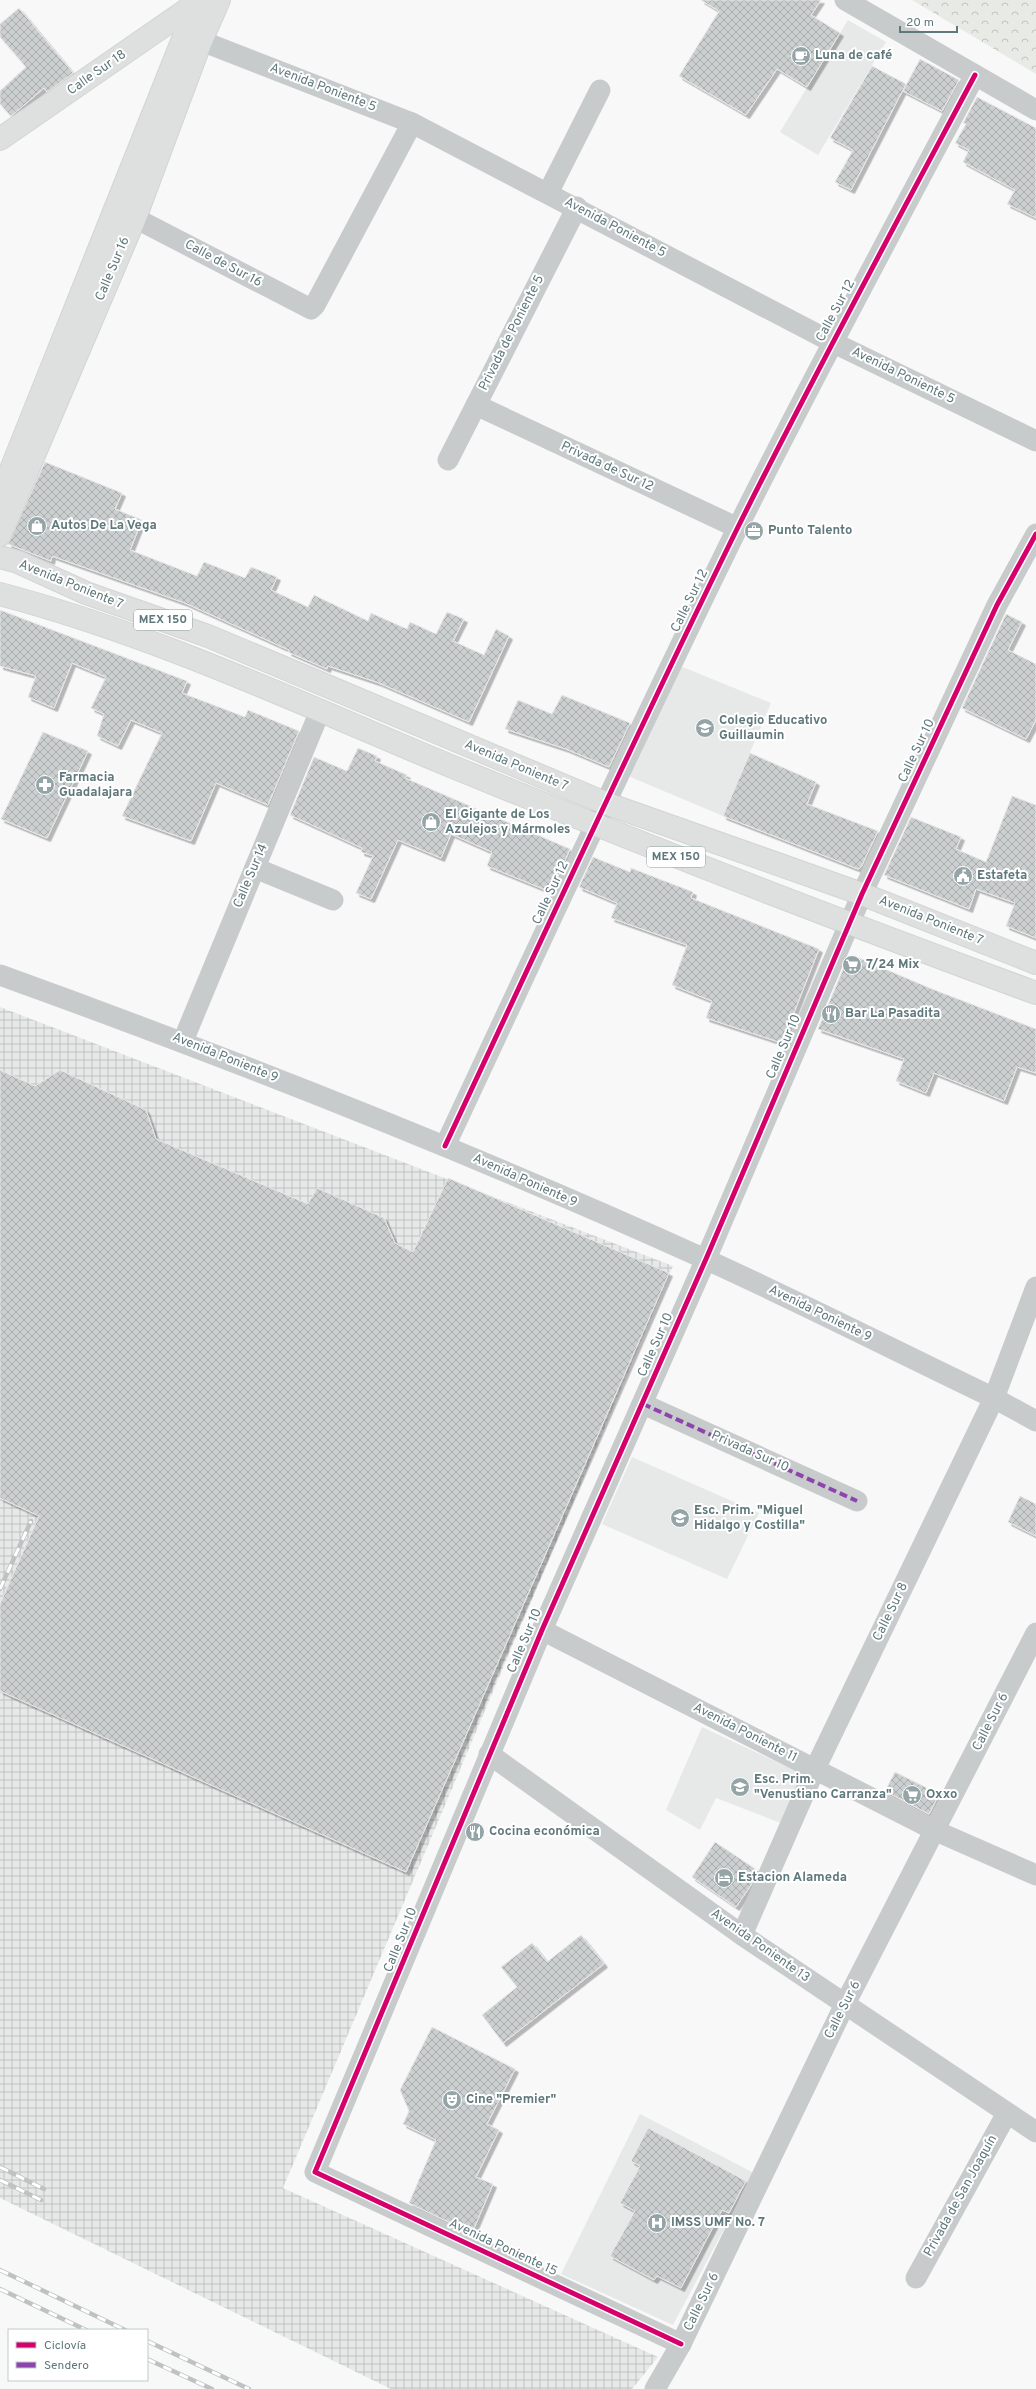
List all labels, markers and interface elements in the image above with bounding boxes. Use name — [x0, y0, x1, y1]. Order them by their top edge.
scale bar — [900, 8, 957, 34]
text: 20 m — [906, 15, 934, 31]
cafe icon: Luna de café — [790, 45, 812, 67]
street label: Calle Sur 18 — [64, 47, 130, 99]
place label: Luna de café — [815, 48, 892, 64]
street label: Avenida Poniente 5 — [267, 60, 379, 116]
street label: Avenida Poniente 5 — [561, 194, 669, 262]
street label: Calle Sur 16 — [92, 235, 134, 303]
street label: Calle de Sur 16 — [182, 237, 264, 291]
street label: Privada de Poniente 5 — [476, 272, 548, 394]
street label: Calle Sur 12 — [813, 277, 859, 345]
street label: Avenida Poniente 5 — [849, 344, 957, 408]
street label: Privada de Sur 12 — [558, 438, 656, 496]
shop icon: Autos De La Vega — [26, 515, 48, 537]
place label: Autos De La Vega — [51, 518, 157, 534]
office icon: Punto Talento — [743, 520, 765, 542]
place label: Punto Talento — [768, 523, 852, 539]
street label: Avenida Poniente 7 — [16, 557, 126, 613]
street label: Calle Sur 12 — [668, 567, 712, 635]
road number: MEX 150 — [134, 610, 192, 630]
place label: Colegio Educativo Guillaumin — [719, 713, 827, 744]
school or university icon: Colegio Educativo Guillaumin — [694, 717, 716, 739]
street label: Calle Sur 10 — [895, 717, 939, 785]
street label: Avenida Poniente 7 — [462, 737, 570, 795]
place label: Farmacia Guadalajara — [59, 770, 132, 801]
pharmacy icon: Farmacia Guadalajara — [34, 774, 56, 796]
place label: El Gigante de Los Azulejos y Mármoles — [445, 807, 570, 838]
shop icon: El Gigante de Los Azulejos y Mármoles — [420, 811, 442, 833]
street label: Calle Sur 14 — [230, 842, 272, 910]
road number: MEX 150 — [647, 847, 705, 867]
street label: Calle Sur 12 — [529, 859, 573, 927]
public building icon: Estafeta — [952, 865, 974, 887]
place label: Estafeta — [977, 868, 1027, 884]
street label: Avenida Poniente 7 — [876, 893, 986, 949]
supermarket icon: 7/24 Mix — [841, 954, 863, 976]
place label: 7/24 Mix — [866, 957, 920, 973]
restaurant icon: Bar La Pasadita — [820, 1003, 842, 1025]
place label: Bar La Pasadita — [845, 1006, 940, 1022]
street label: Calle Sur 10 — [763, 1012, 805, 1082]
street label: Avenida Poniente 9 — [170, 1029, 280, 1087]
street label: Avenida Poniente 9 — [470, 1151, 580, 1211]
street label: Avenida Poniente 9 — [766, 1282, 874, 1346]
street label: Calle Sur 10 — [635, 1310, 677, 1380]
street label: Privada Sur 10 — [709, 1428, 791, 1476]
place label: Esc. Prim. "Miguel Hidalgo y Costilla" — [694, 1503, 805, 1534]
school or university icon: Esc. Prim. "Miguel Hidalgo y Costilla" — [669, 1507, 691, 1529]
street label: Calle Sur 8 — [870, 1580, 912, 1644]
street label: Calle Sur 10 — [504, 1606, 546, 1676]
street label: Calle Sur 6 — [970, 1690, 1012, 1754]
street label: Avenida Poniente 11 — [690, 1700, 800, 1766]
place label: Esc. Prim. "Venustiano Carranza" — [754, 1772, 892, 1803]
school or university icon: Esc. Prim. "Venustiano Carranza" — [729, 1776, 751, 1798]
supermarket icon: Oxxo — [901, 1784, 923, 1806]
place label: Oxxo — [926, 1787, 957, 1803]
restaurant icon: Cocina económica — [464, 1821, 486, 1843]
place label: Cocina económica — [489, 1824, 600, 1840]
hotel icon: Estacion Alameda — [713, 1867, 735, 1889]
place label: Estacion Alameda — [738, 1870, 847, 1886]
street label: Calle Sur 10 — [381, 1905, 421, 1975]
street label: Avenida Poniente 13 — [707, 1906, 813, 1986]
street label: Calle Sur 6 — [822, 1978, 864, 2042]
theatre icon: Cine "Premier" — [441, 2089, 463, 2111]
place label: Cine "Premier" — [466, 2092, 556, 2108]
street label: Privada de San Joaquín — [921, 2132, 1001, 2260]
hospital icon: IMSS UMF No. 7 — [646, 2212, 668, 2234]
place label: IMSS UMF No. 7 — [671, 2215, 765, 2231]
street label: Avenida Poniente 15 — [446, 2216, 560, 2280]
street label: Calle Sur 6 — [681, 2270, 723, 2334]
legend — [8, 2329, 148, 2381]
text: Ciclovía — [44, 2338, 86, 2354]
text: Sendero — [44, 2358, 89, 2374]

